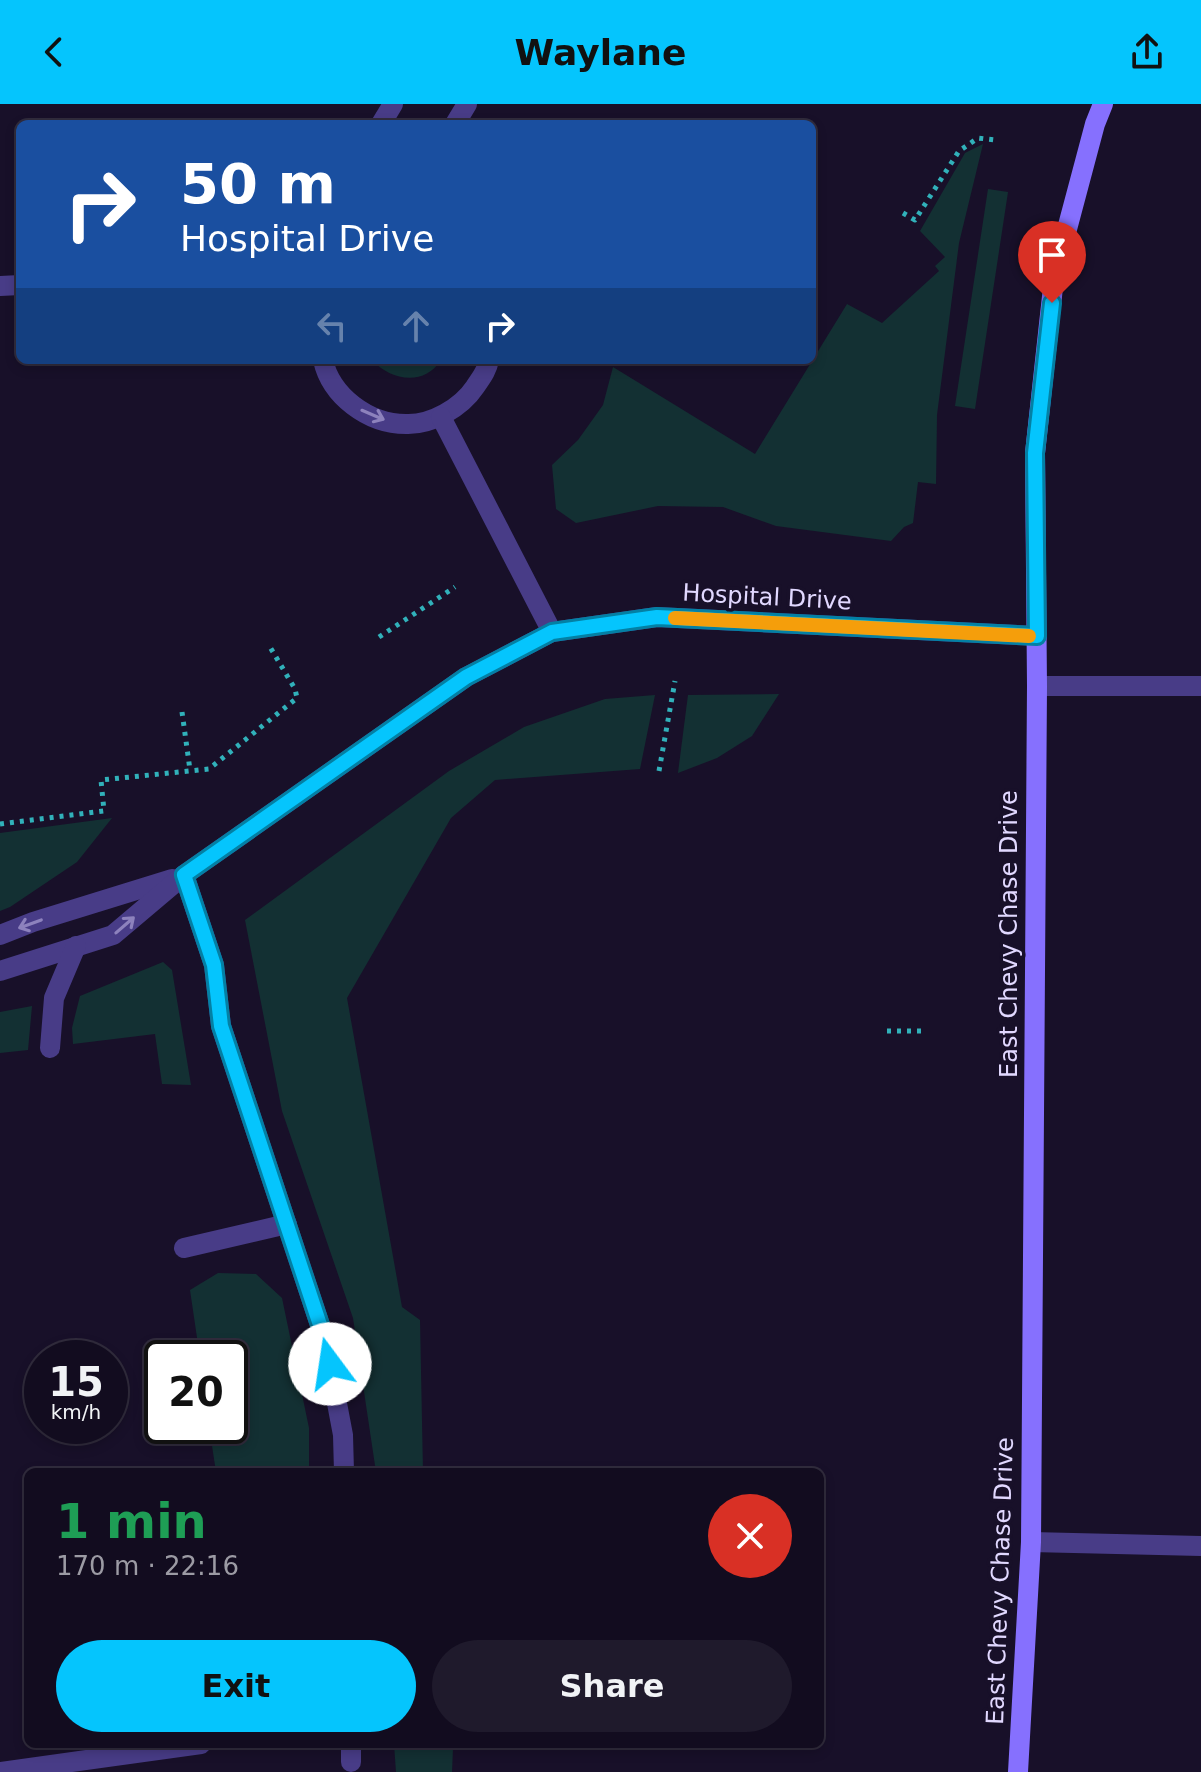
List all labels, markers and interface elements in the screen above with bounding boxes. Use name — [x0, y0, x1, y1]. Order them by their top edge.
icon: back — [32, 30, 76, 74]
icon: share — [1125, 30, 1169, 74]
text: Waylane — [515, 32, 686, 73]
text: 50 m — [180, 151, 336, 216]
icon: right — [48, 152, 152, 256]
text: Hospital Drive — [180, 218, 434, 259]
pin — [1018, 221, 1086, 303]
icon: arrive — [1030, 233, 1074, 277]
icon: left — [310, 304, 354, 348]
icon: ahead — [394, 304, 438, 348]
icon: right — [478, 304, 522, 348]
one-way arrow — [360, 408, 384, 423]
street label: Hospital Drive — [682, 579, 852, 615]
street label: East Chevy Chase Drive — [995, 790, 1023, 1078]
one-way arrow — [114, 916, 134, 934]
one-way arrow — [18, 918, 42, 932]
position arrow — [288, 1322, 372, 1406]
speed limit sign: 20 — [144, 1340, 248, 1444]
text: 15 — [48, 1359, 104, 1405]
text: km/h — [51, 1400, 101, 1424]
street label: East Chevy Chase Drive — [981, 1437, 1019, 1725]
text: 1 min — [56, 1493, 207, 1549]
button: close — [708, 1494, 792, 1578]
text: 170 m · 22:16 — [56, 1551, 239, 1581]
button: Exit — [56, 1640, 416, 1732]
button: Share — [432, 1640, 792, 1732]

